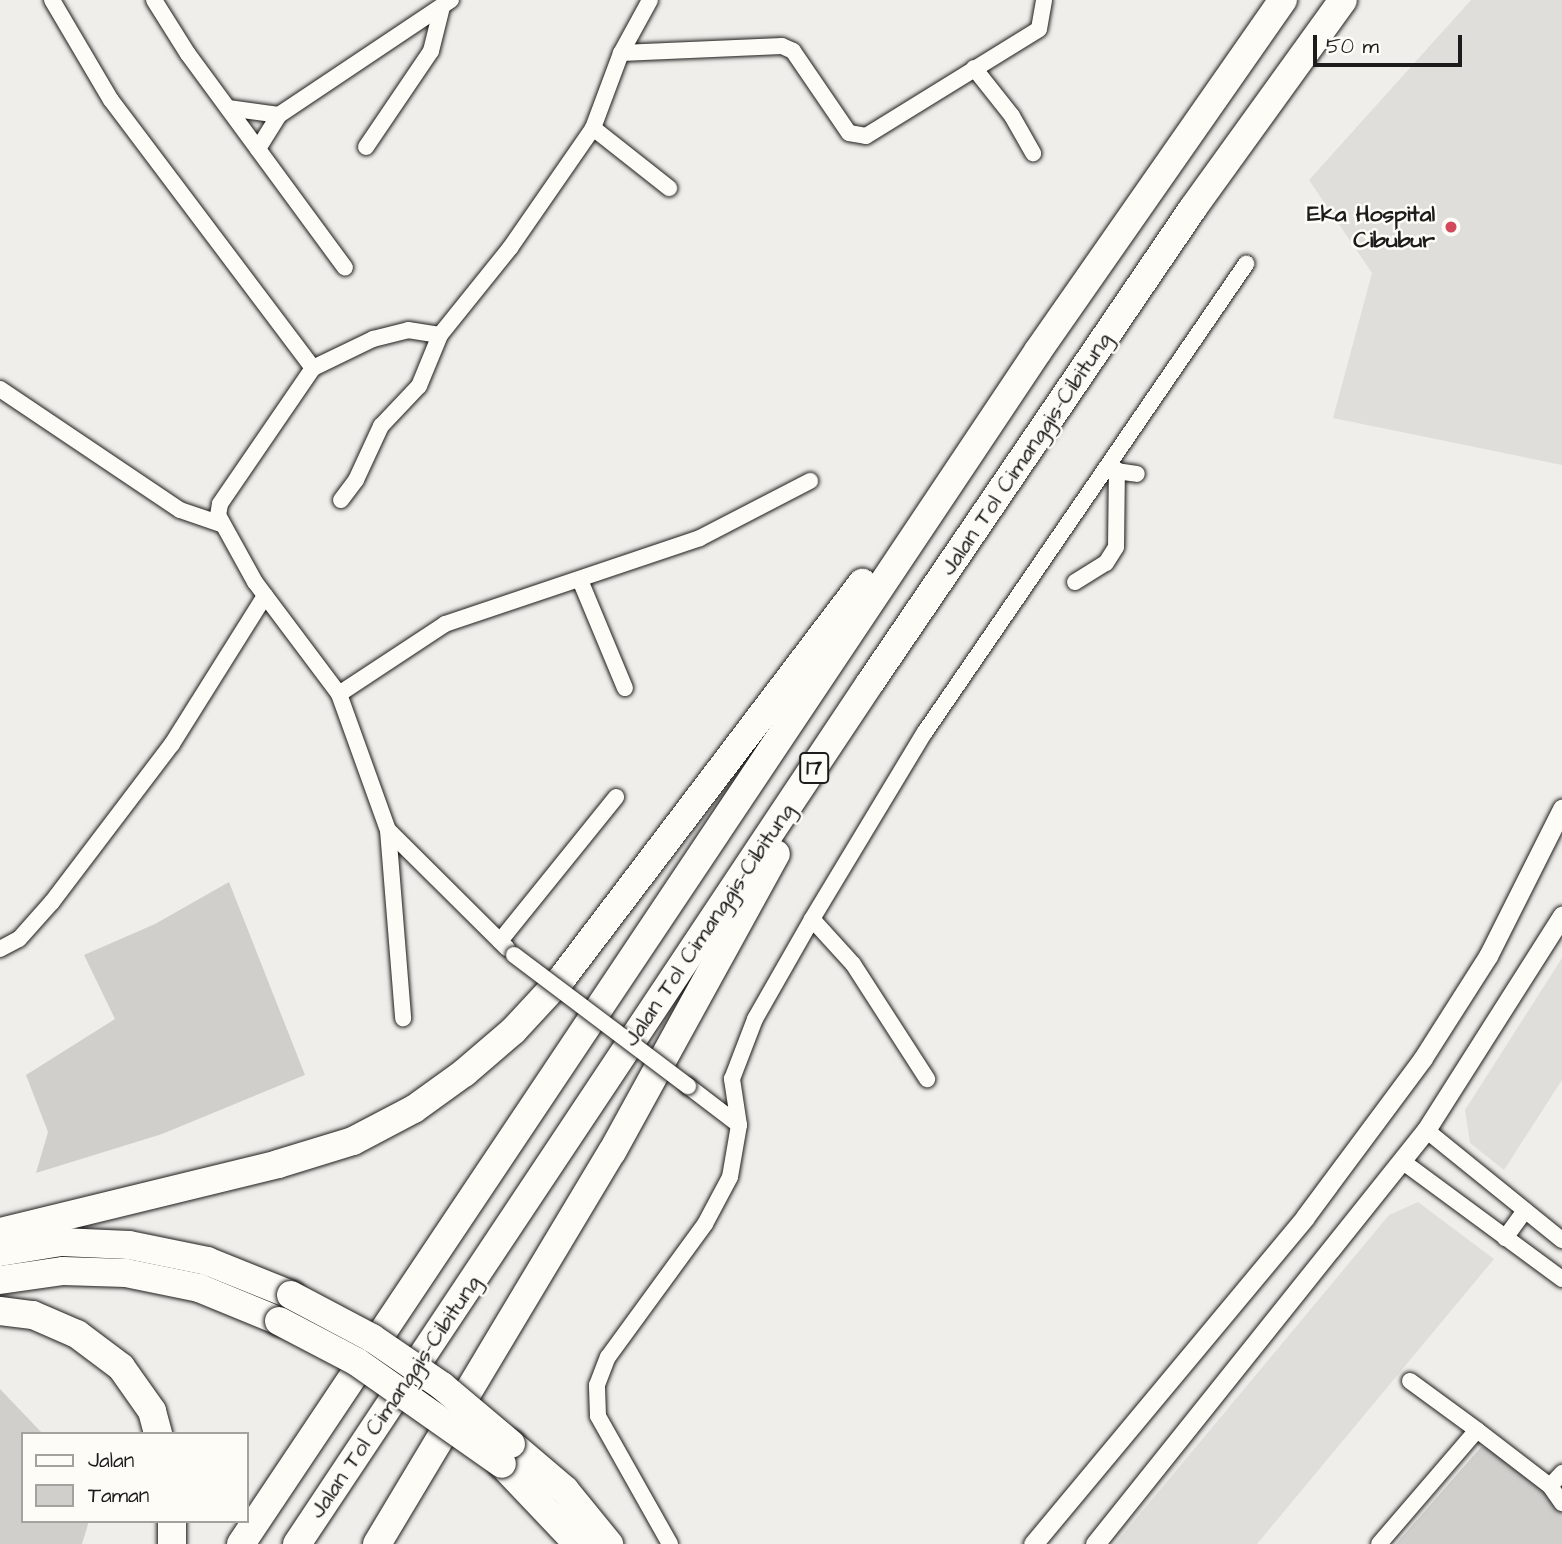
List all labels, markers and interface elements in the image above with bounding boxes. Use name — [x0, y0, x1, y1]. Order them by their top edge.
scale bar — [1317, 21, 1466, 65]
text: 50 m — [1326, 32, 1379, 61]
place label: Eka Hospital Cibubur — [1307, 200, 1435, 254]
marker: Eka Hospital Cibubur — [1441, 217, 1461, 237]
street label: Jalan Tol Cimanggis–Cibitung — [934, 327, 1118, 581]
road number: 17 — [798, 750, 830, 786]
street label: Jalan Tol Cimanggis–Cibitung — [617, 798, 801, 1052]
street label: Jalan Tol Cimanggis–Cibitung — [303, 1270, 487, 1524]
legend — [21, 1432, 248, 1523]
text: Jalan — [88, 1446, 134, 1475]
text: Taman — [88, 1481, 149, 1510]

